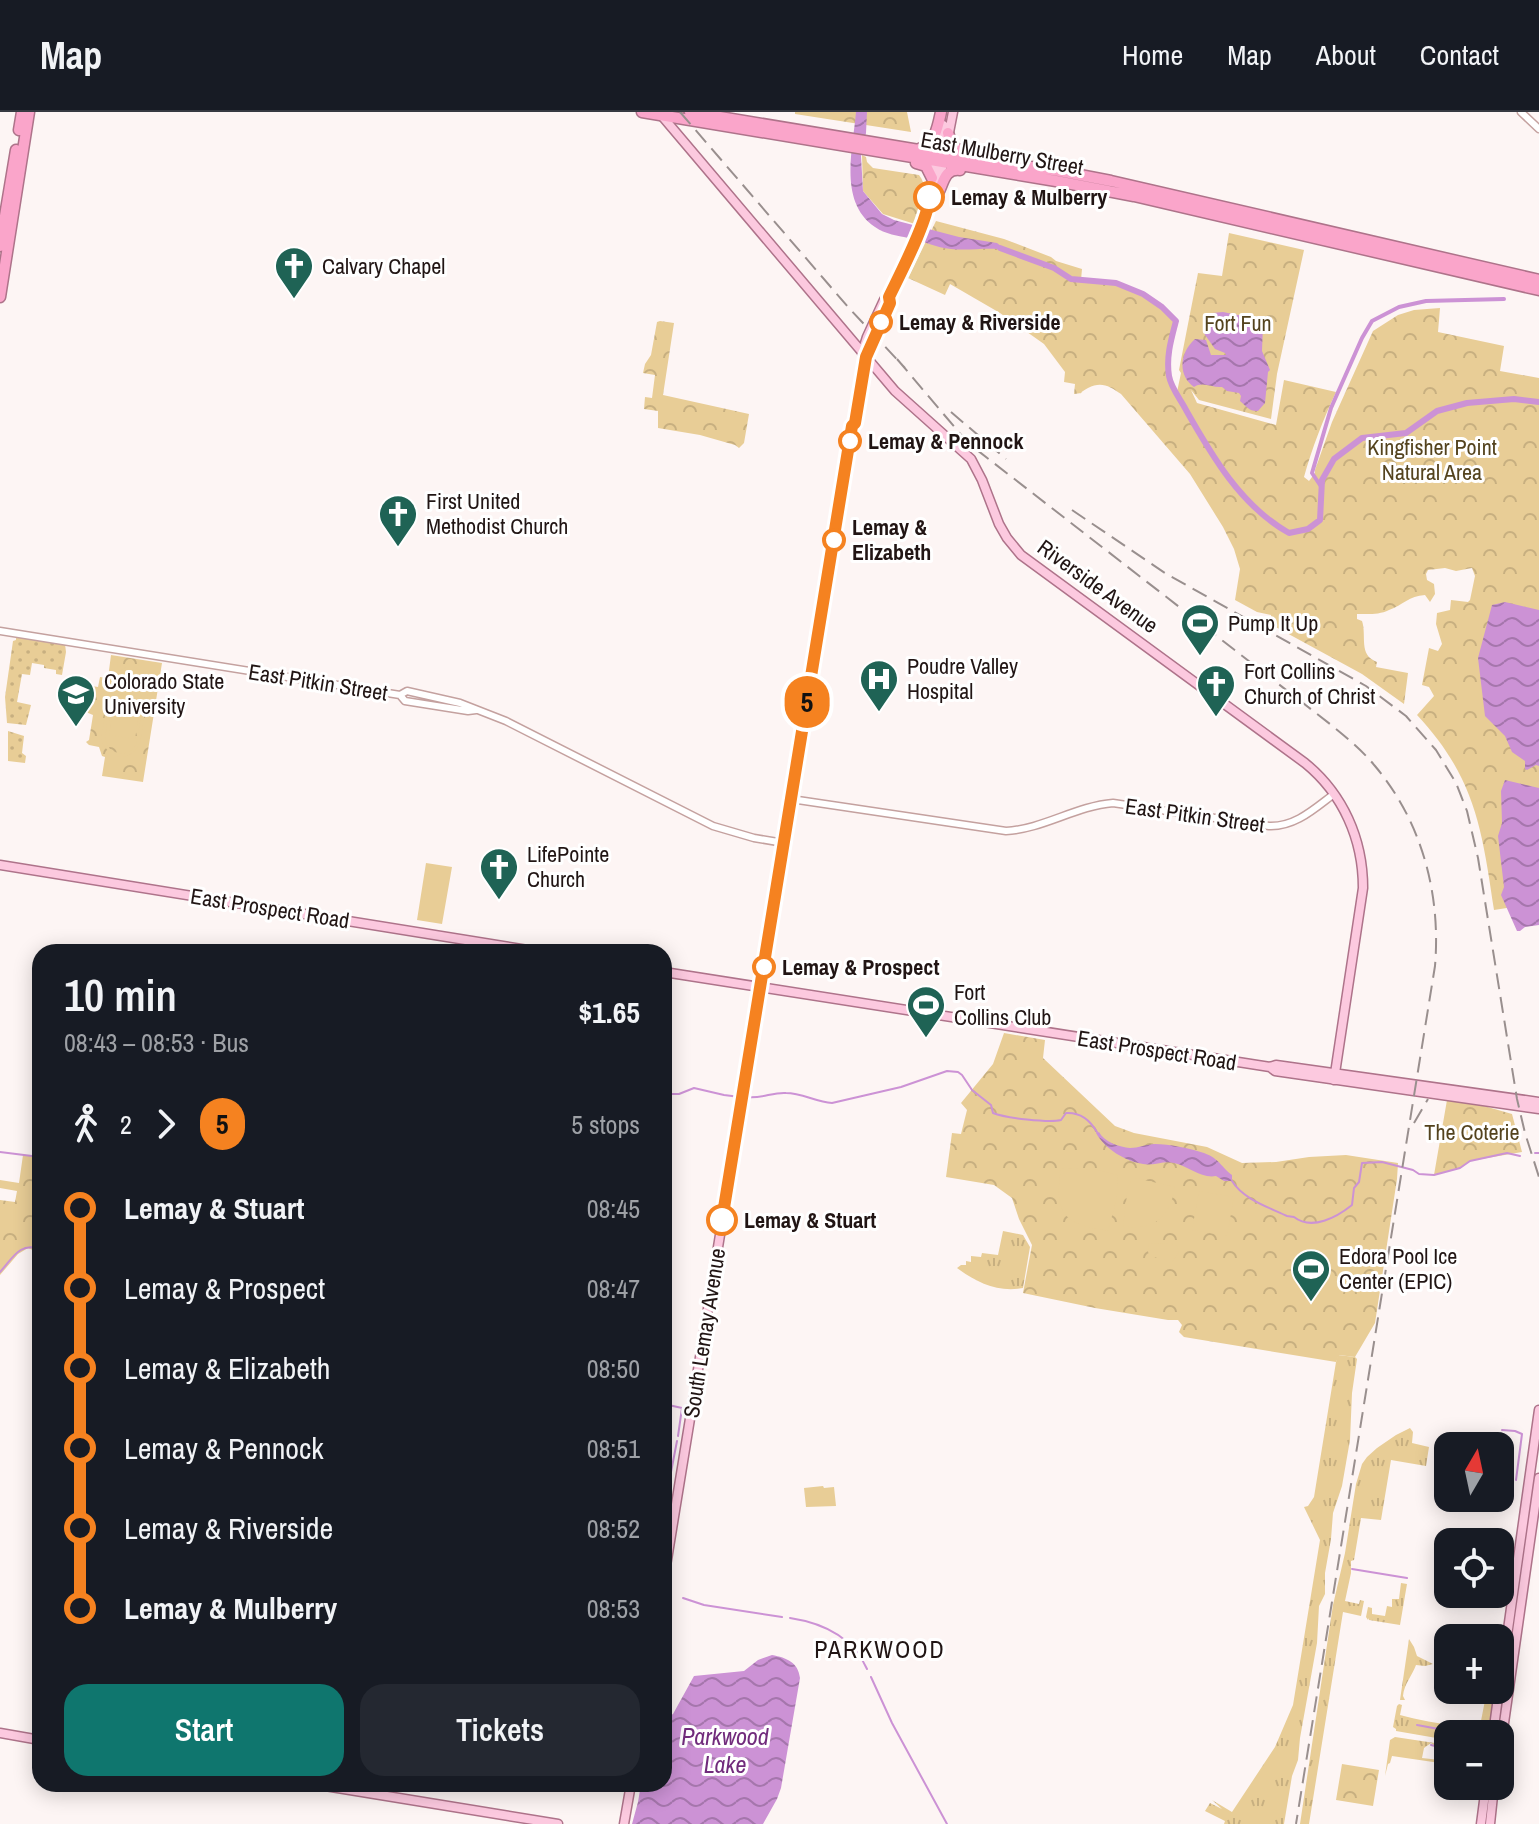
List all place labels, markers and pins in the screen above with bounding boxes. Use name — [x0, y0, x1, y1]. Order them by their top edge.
marker: Lemay & Mulberry — [914, 182, 944, 212]
place label: Lemay & Mulberry — [951, 182, 1107, 212]
church icon: Calvary Chapel — [273, 245, 315, 300]
place label: Calvary Chapel — [322, 251, 445, 281]
place label: Lemay & Riverside — [899, 307, 1060, 337]
marker: Lemay & Riverside — [870, 311, 892, 333]
place label: Lemay & Pennock — [868, 426, 1024, 456]
marker: Lemay & Pennock — [839, 430, 861, 452]
place label: First United Methodist Church — [426, 486, 568, 541]
church icon: First United Methodist Church — [377, 493, 419, 548]
place label: Lemay & Elizabeth — [852, 512, 931, 567]
marker: Lemay & Elizabeth — [823, 529, 845, 551]
sports icon: Pump It Up — [1179, 602, 1221, 657]
place label: Pump It Up — [1228, 608, 1318, 638]
place label: Poudre Valley Hospital — [907, 651, 1018, 706]
place label: Fort Collins Church of Christ — [1244, 656, 1375, 711]
hospital icon: Poudre Valley Hospital — [858, 658, 900, 713]
church icon: Fort Collins Church of Christ — [1195, 663, 1237, 718]
place label: Colorado State University — [104, 666, 224, 721]
school or university icon: Colorado State University — [55, 673, 97, 728]
place label: LifePointe Church — [527, 839, 609, 894]
church icon: LifePointe Church — [478, 846, 520, 901]
place label: Lemay & Prospect — [782, 952, 939, 982]
marker: Lemay & Prospect — [753, 956, 775, 978]
place label: Fort Collins Club — [954, 977, 1051, 1032]
sports icon: Fort Collins Club — [905, 984, 947, 1039]
marker: Lemay & Stuart — [707, 1205, 737, 1235]
place label: Lemay & Stuart — [744, 1205, 876, 1235]
place label: Edora Pool Ice Center (EPIC) — [1339, 1241, 1457, 1296]
sports icon: Edora Pool Ice Center (EPIC) — [1290, 1248, 1332, 1303]

